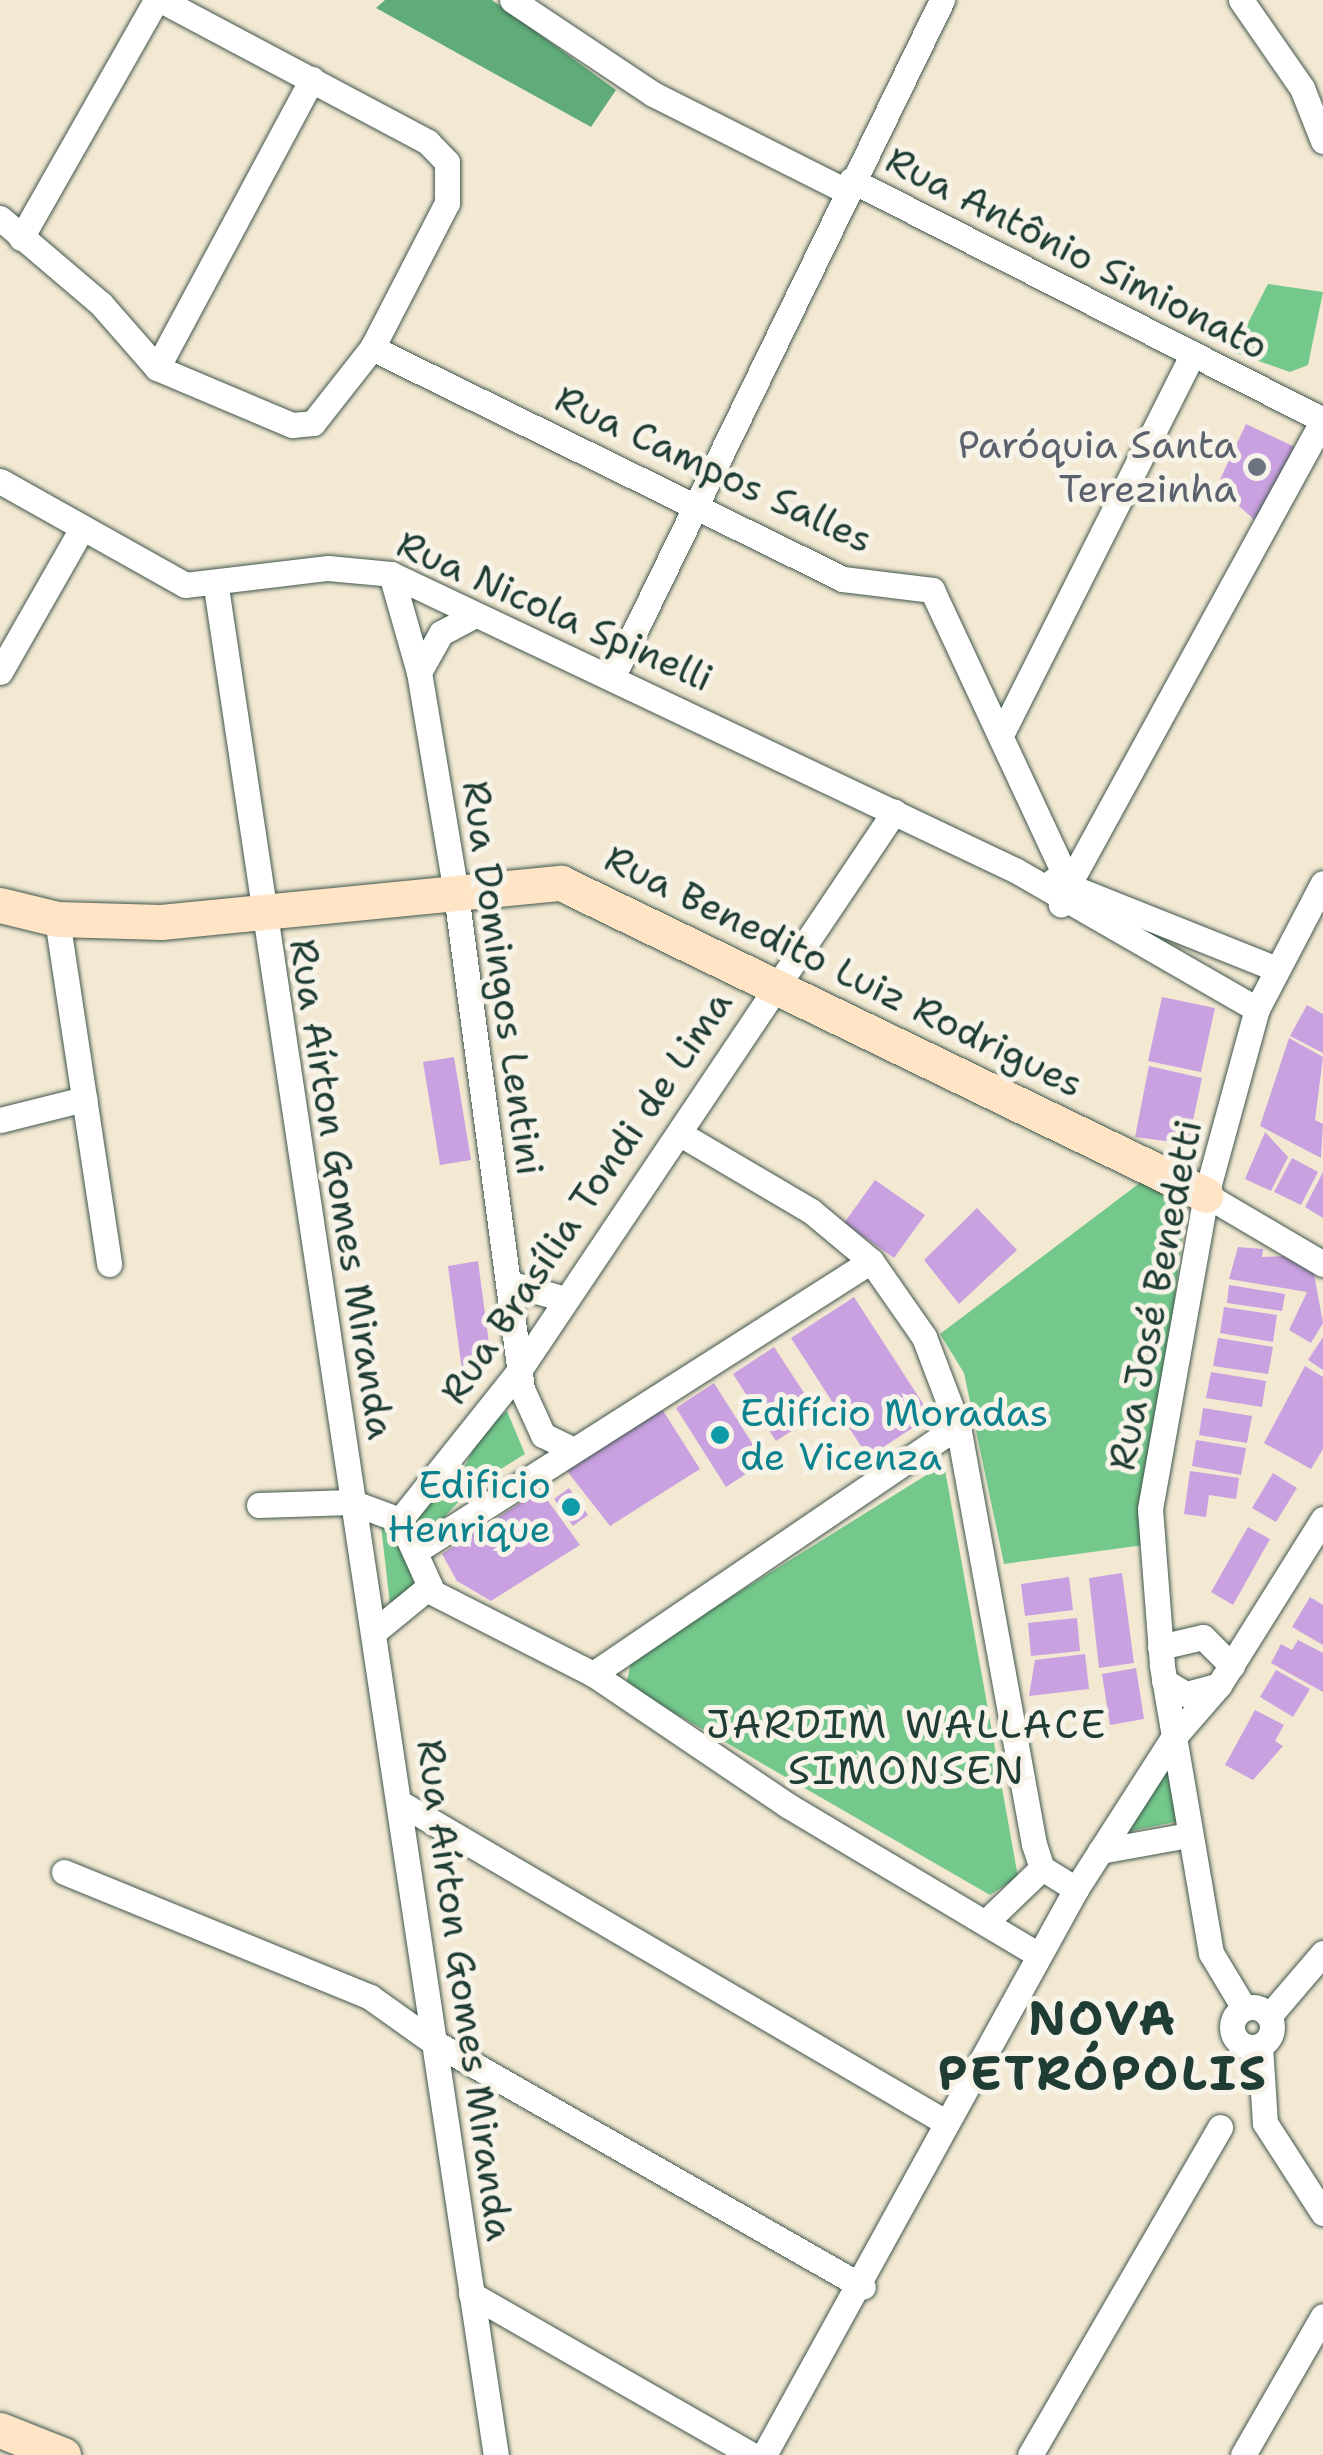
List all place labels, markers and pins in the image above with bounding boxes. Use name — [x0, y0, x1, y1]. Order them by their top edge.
place label: Paróquia Santa Terezinha — [958, 422, 1237, 512]
marker: Paróquia Santa Terezinha — [1246, 456, 1268, 478]
place label: Edifício Moradas de Vicenza — [740, 1390, 1048, 1480]
marker: Edifício Moradas de Vicenza — [709, 1424, 731, 1446]
place label: Edificio Henrique — [387, 1462, 551, 1552]
marker: Edificio Henrique — [560, 1496, 582, 1518]

